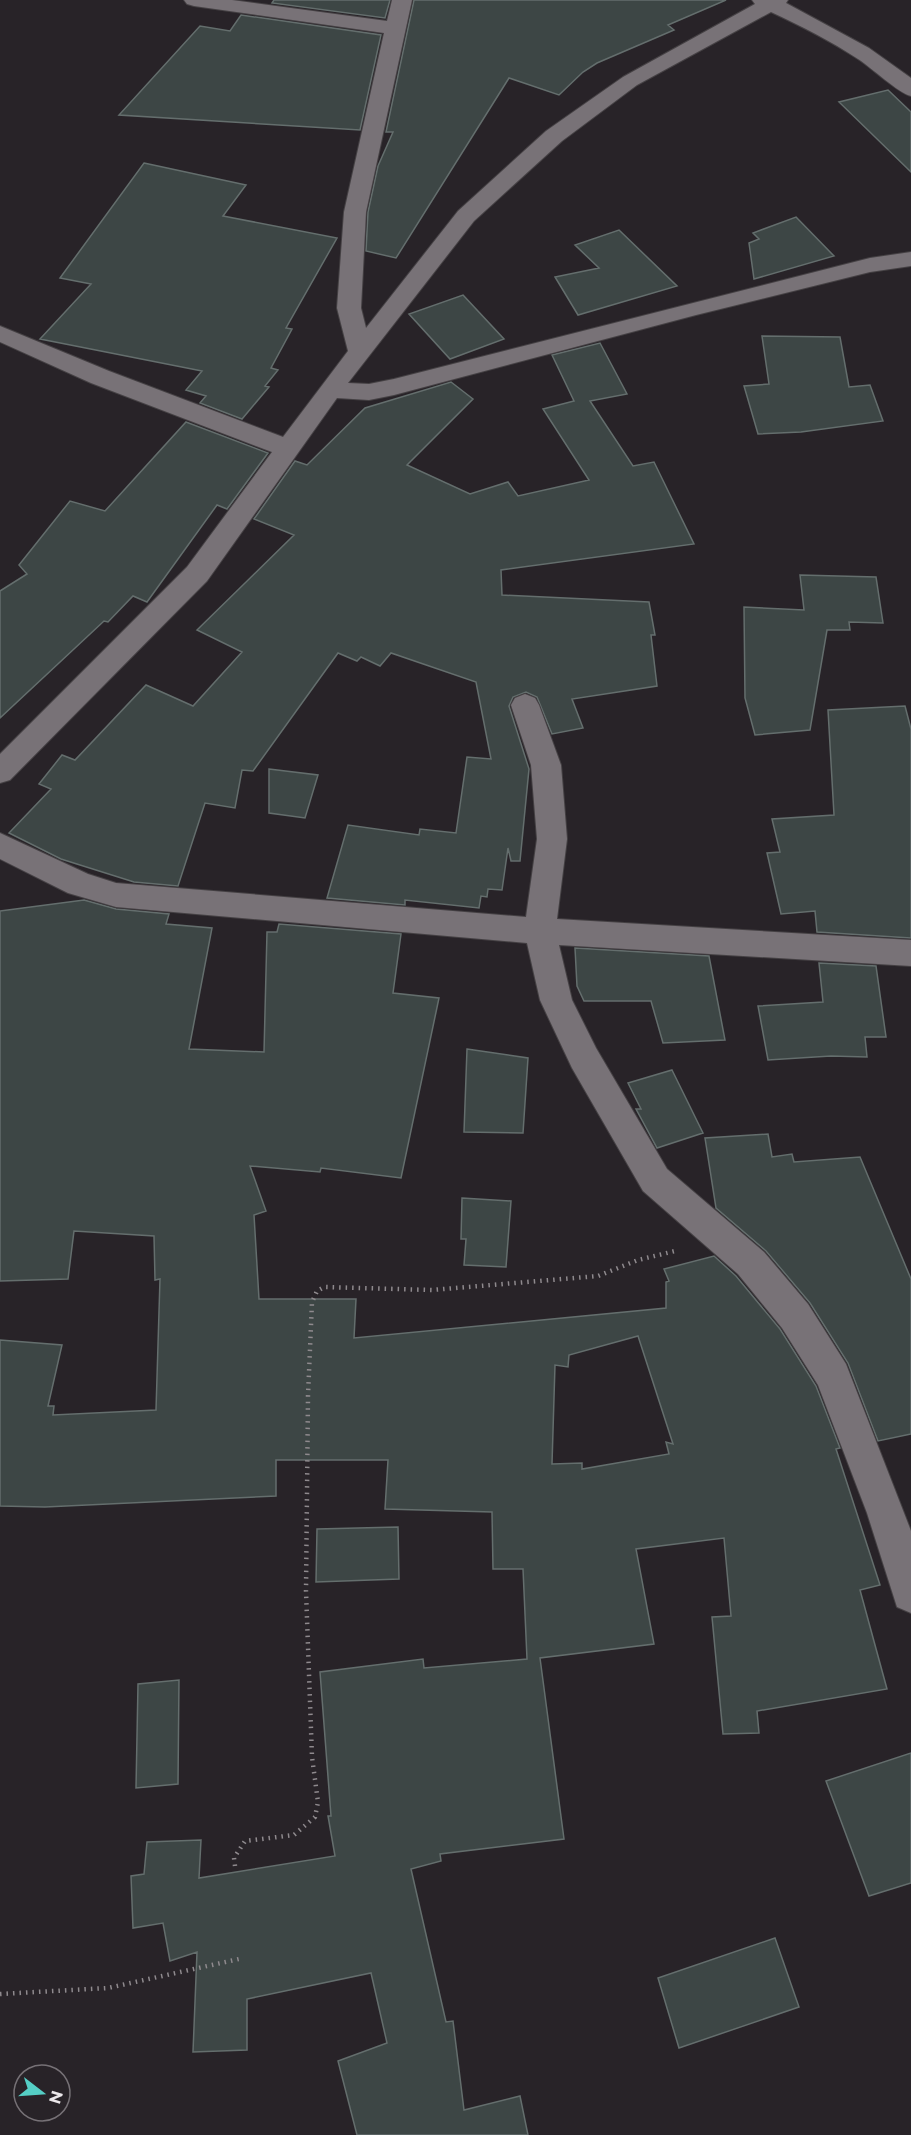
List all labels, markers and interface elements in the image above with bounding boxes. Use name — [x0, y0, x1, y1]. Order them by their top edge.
north arrow — [12, 2063, 72, 2123]
text: N — [45, 2088, 67, 2106]

